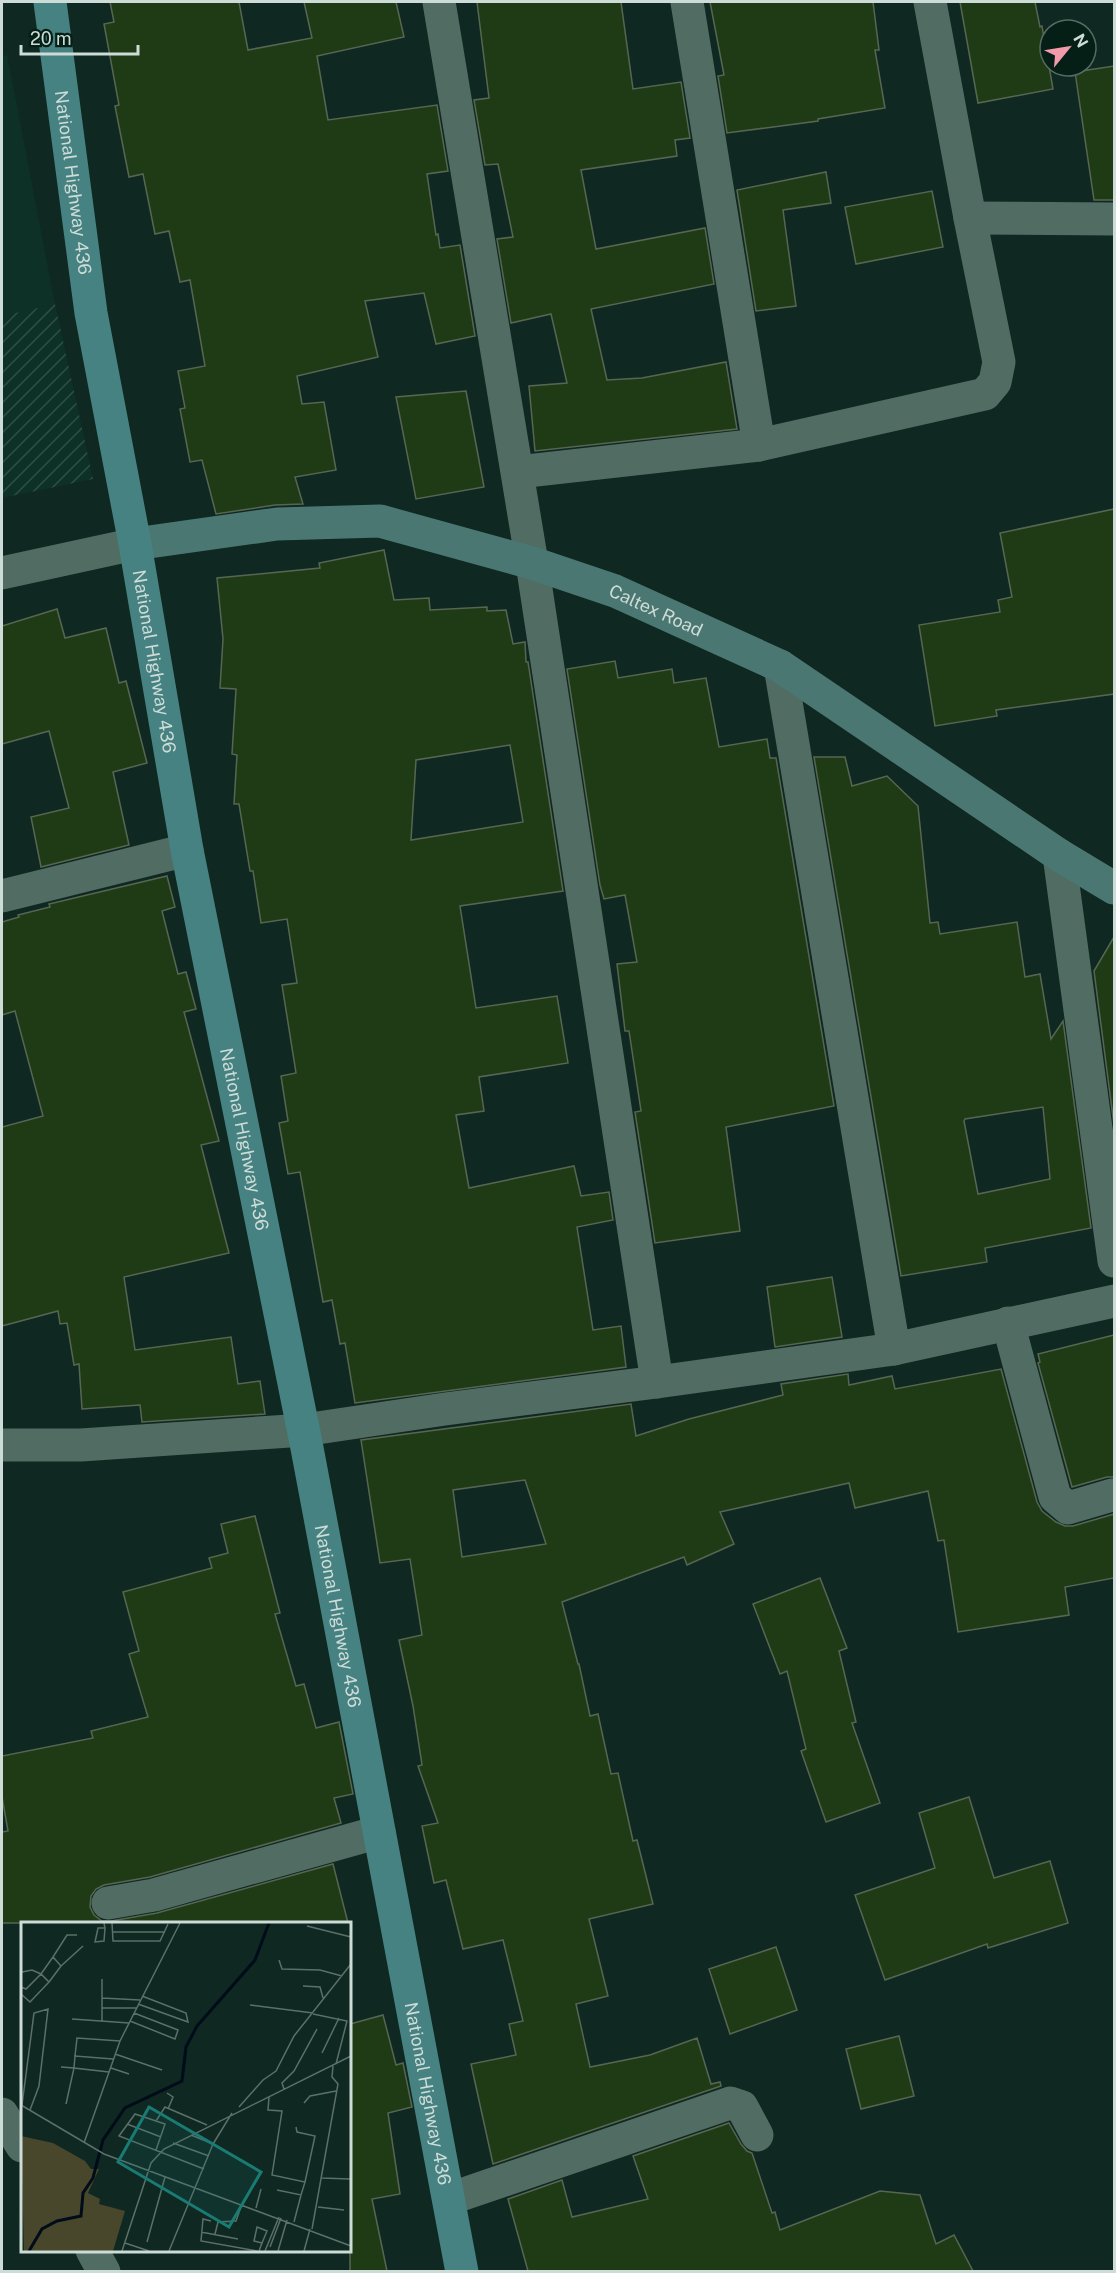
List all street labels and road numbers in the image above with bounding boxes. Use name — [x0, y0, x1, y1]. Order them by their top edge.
street label: National Highway 436 — [51, 89, 96, 276]
street label: National Highway 436 — [129, 568, 181, 755]
street label: Caltex Road — [606, 579, 706, 640]
street label: National Highway 436 — [216, 1046, 274, 1232]
street label: National Highway 436 — [311, 1523, 366, 1709]
street label: National Highway 436 — [401, 2000, 456, 2187]

